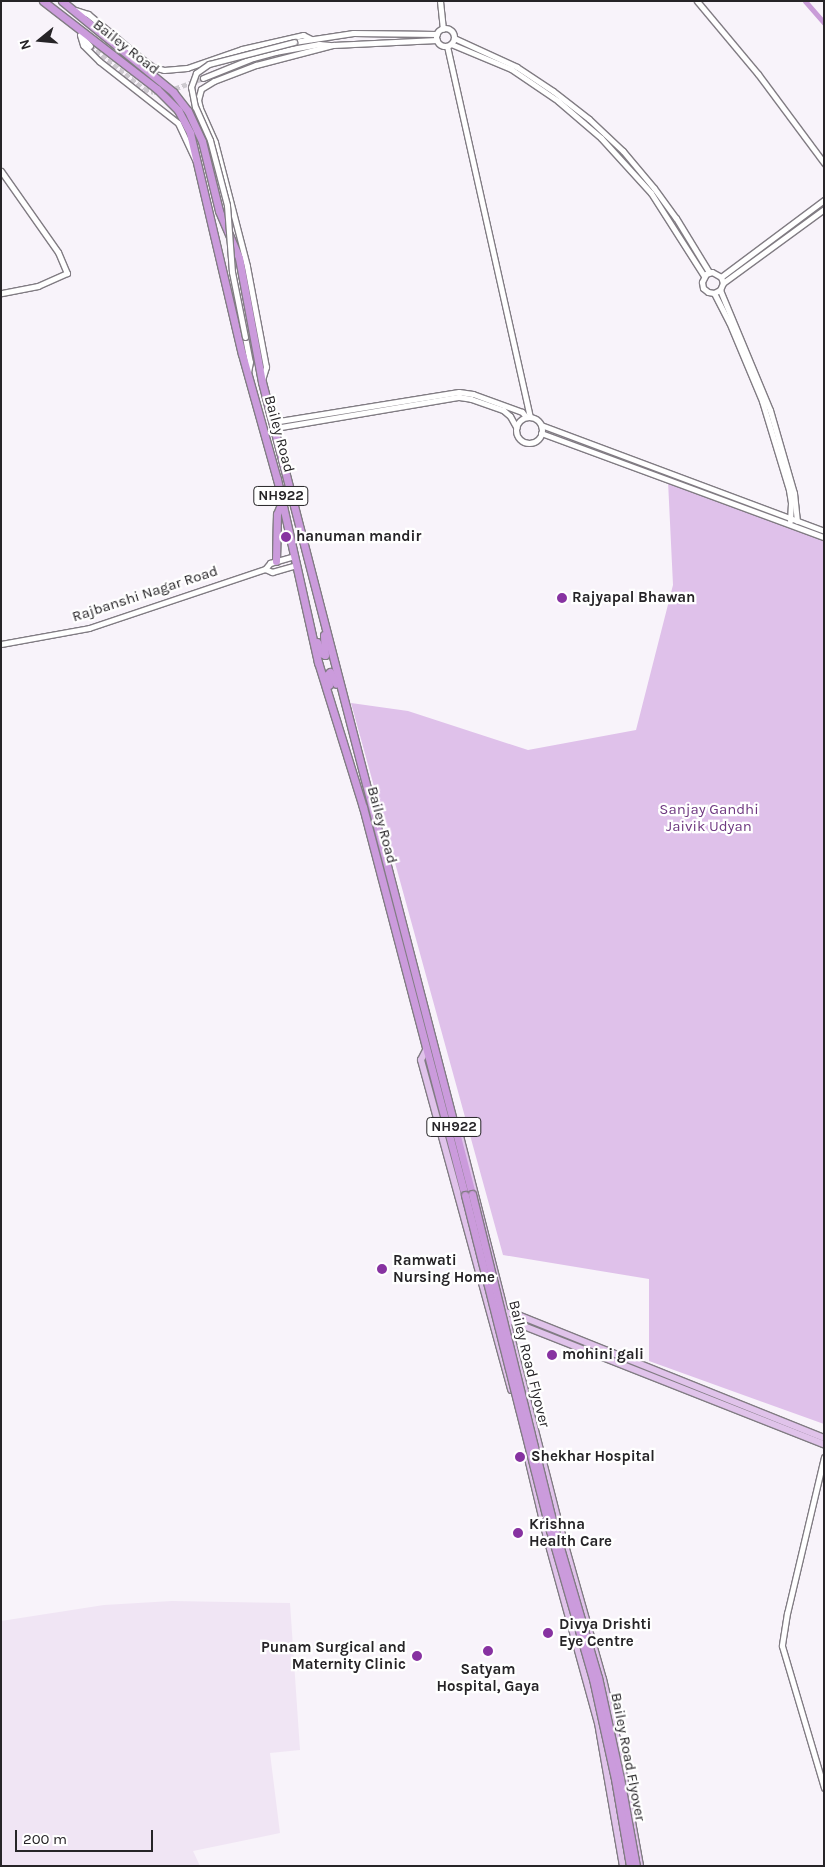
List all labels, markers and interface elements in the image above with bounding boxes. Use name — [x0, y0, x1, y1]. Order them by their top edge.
north arrow — [15, 15, 65, 65]
street label: Bailey Road — [89, 16, 163, 78]
text: N — [16, 37, 35, 52]
street label: Bailey Road — [260, 394, 298, 474]
road number: NH922 — [252, 484, 310, 508]
place label: hanuman mandir — [296, 528, 421, 546]
marker: hanuman mandir — [280, 531, 292, 543]
street label: Rajbanshi Nagar Road — [70, 562, 220, 626]
place label: Rajyapal Bhawan — [572, 589, 695, 607]
marker: Rajyapal Bhawan — [556, 592, 568, 604]
street label: Bailey Road — [363, 785, 401, 865]
park label: Sanjay Gandhi Jaivik Udyan — [659, 800, 759, 835]
road number: NH922 — [425, 1116, 483, 1138]
place label: Ramwati Nursing Home — [393, 1251, 495, 1286]
marker: Ramwati Nursing Home — [375, 1262, 389, 1276]
street label: Bailey Road Flyover — [504, 1299, 554, 1429]
place label: mohini gali — [562, 1346, 644, 1364]
marker: mohini gali — [546, 1349, 558, 1361]
place label: Shekhar Hospital — [531, 1448, 655, 1466]
marker: Shekhar Hospital — [513, 1450, 527, 1464]
place label: Krishna Health Care — [529, 1515, 612, 1550]
marker: Krishna Health Care — [511, 1526, 525, 1540]
place label: Divya Drishti Eye Centre — [559, 1615, 651, 1650]
marker: Divya Drishti Eye Centre — [541, 1626, 555, 1640]
place label: Punam Surgical and Maternity Clinic — [261, 1638, 406, 1673]
marker: Satyam Hospital, Gaya — [481, 1644, 495, 1658]
marker: Punam Surgical and Maternity Clinic — [410, 1649, 424, 1663]
place label: Satyam Hospital, Gaya — [436, 1660, 540, 1695]
street label: Bailey Road Flyover — [607, 1691, 649, 1823]
scale bar — [18, 1820, 155, 1852]
text: 200 m — [23, 1830, 67, 1848]

